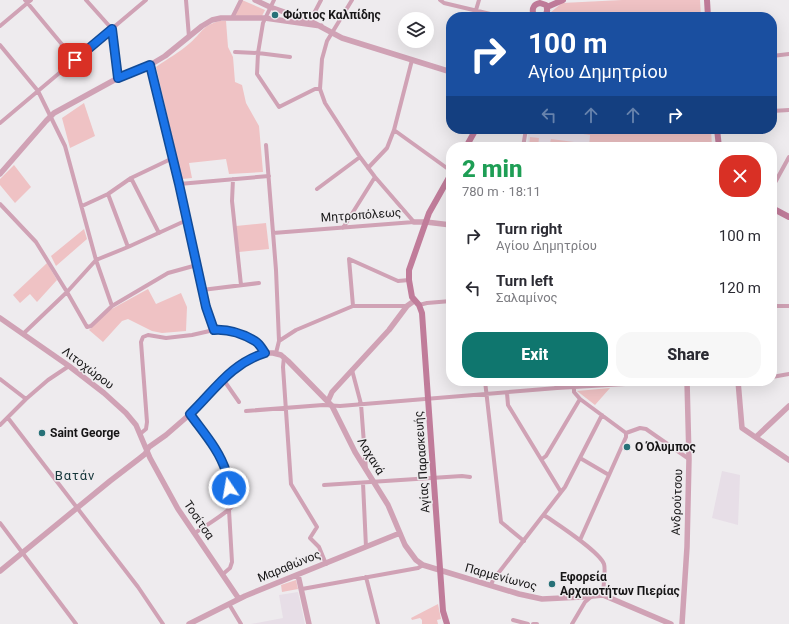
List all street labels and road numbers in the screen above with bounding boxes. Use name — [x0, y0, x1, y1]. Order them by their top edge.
street label: Μητροπόλεως — [320, 205, 402, 225]
street label: Λιτοχώρου — [59, 344, 117, 392]
street label: Αγίας Παρασκευής — [411, 410, 433, 514]
street label: Λαχανά — [355, 435, 388, 477]
street label: Ανδρούτσου — [669, 468, 685, 536]
street label: Τοσίτσα — [181, 498, 217, 542]
street label: Μαραθώνος — [255, 547, 323, 585]
street label: Παρμενίωνος — [463, 561, 539, 593]

